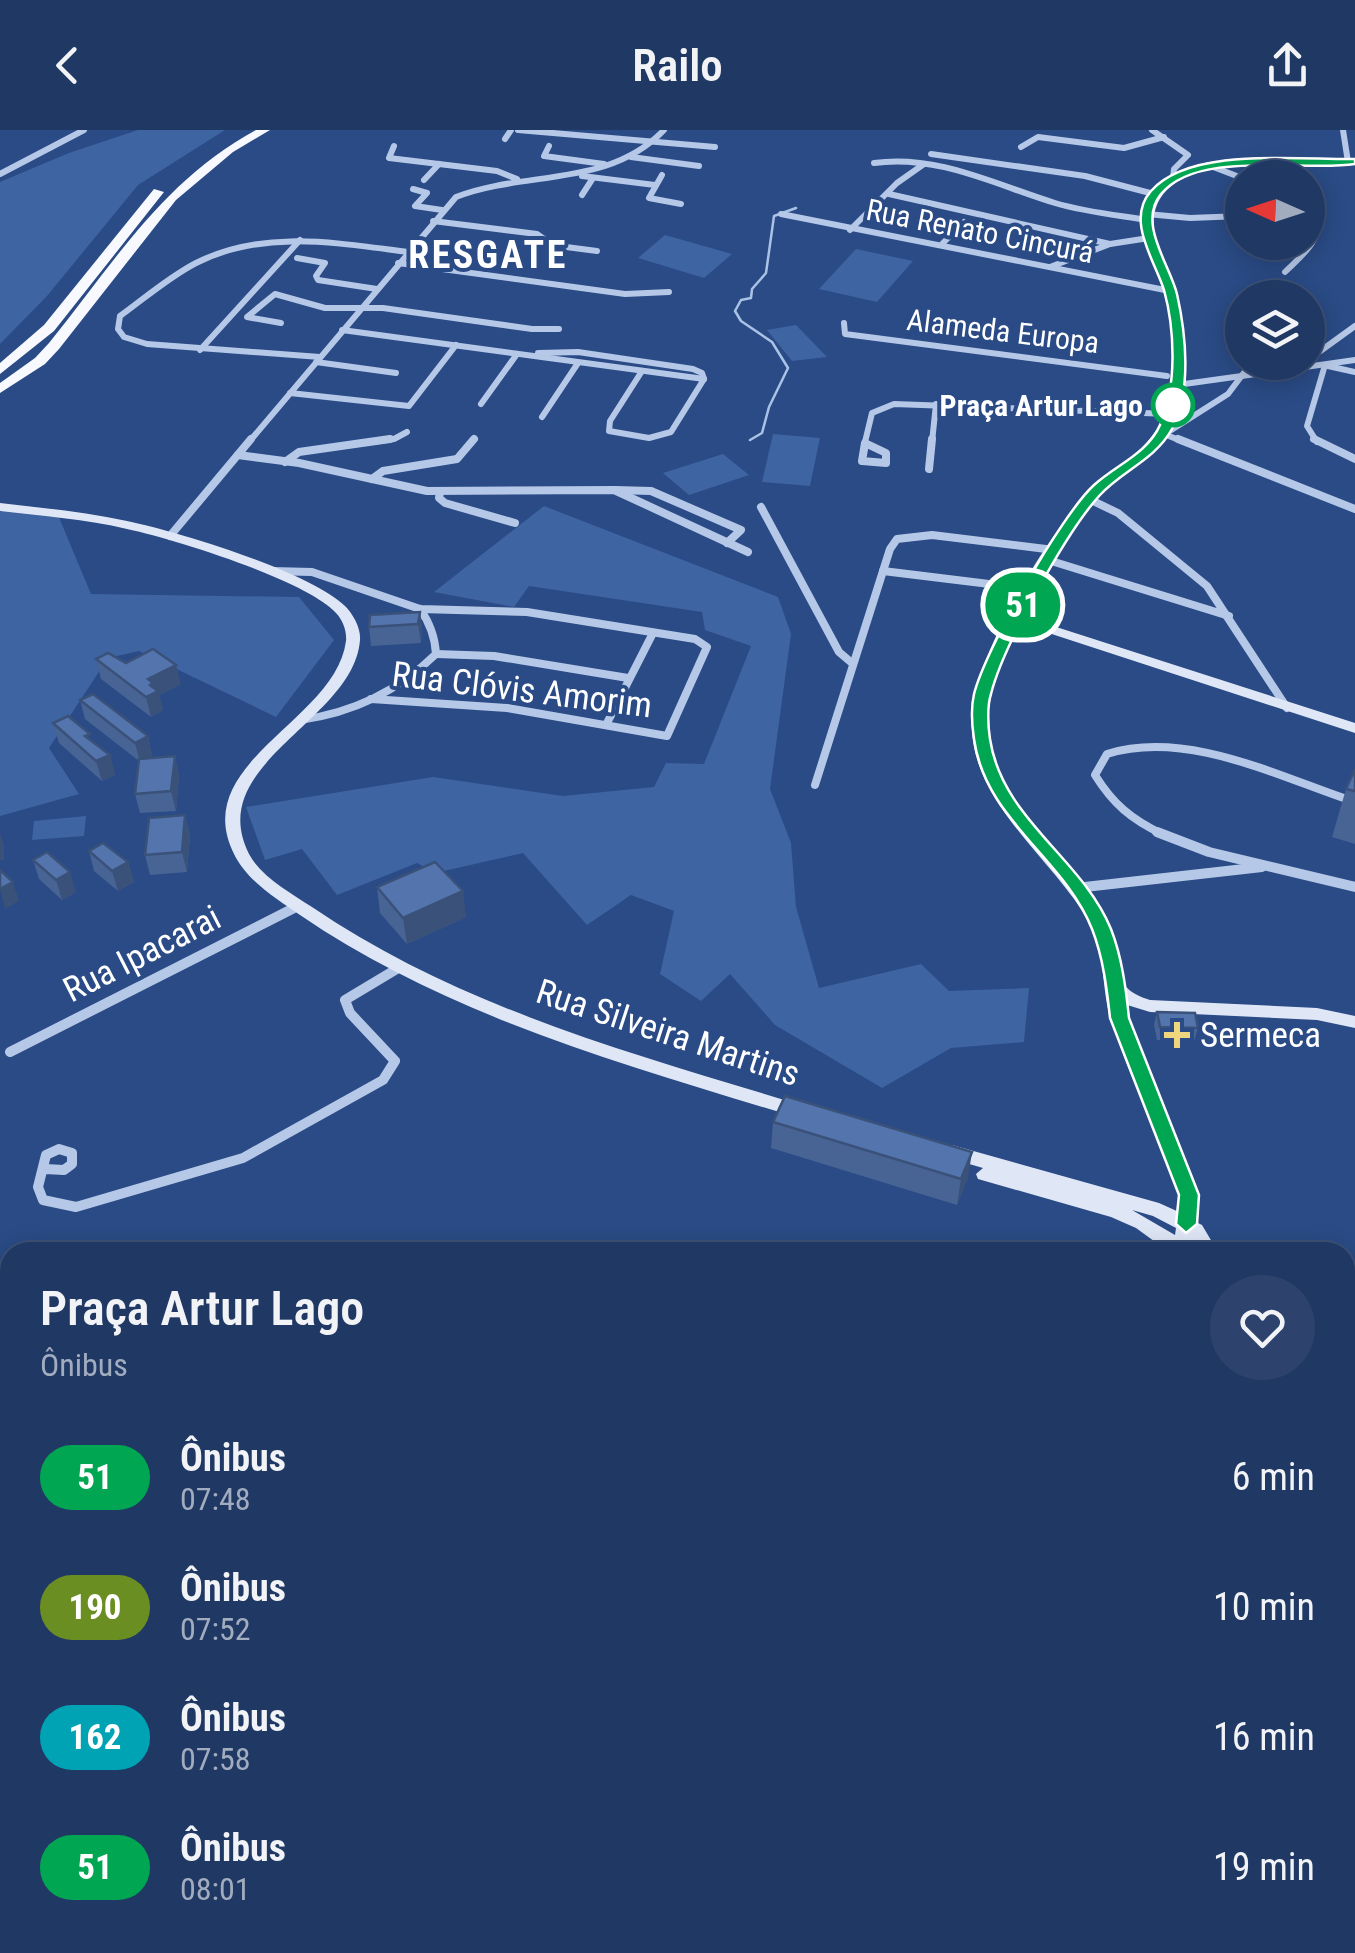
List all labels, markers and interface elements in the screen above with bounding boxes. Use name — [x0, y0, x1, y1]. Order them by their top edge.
icon: back — [40, 38, 95, 93]
icon: share — [1260, 38, 1315, 93]
text: Railo — [632, 39, 723, 92]
north arrow — [1225, 160, 1325, 260]
map controls — [1225, 160, 1325, 380]
street label: Rua Renato Cincurá — [863, 192, 1097, 270]
district label: RESGATE — [408, 233, 568, 277]
button: layers — [1225, 280, 1325, 380]
street label: Alameda Europa — [905, 302, 1101, 360]
marker: Praça Artur Lago — [1152, 384, 1194, 426]
place label: Praça Artur Lago — [940, 388, 1143, 423]
line badge: 51 — [978, 572, 1068, 638]
text: 51 — [1005, 585, 1041, 626]
street label: Rua Clóvis Amorim — [390, 654, 654, 726]
street label: Rua Ipacarai — [57, 897, 227, 1011]
street label: Rua Silveira Martins — [531, 971, 805, 1095]
place label: Sermeca — [1200, 1015, 1321, 1056]
marker: Sermeca — [1164, 1022, 1190, 1048]
button: heart — [1210, 1275, 1315, 1380]
text: Praça Artur Lago — [40, 1280, 364, 1337]
text: Ônibus — [40, 1346, 128, 1384]
text: Ônibus — [180, 1436, 286, 1480]
text: 6 min — [1232, 1455, 1315, 1499]
text: 51 — [77, 1457, 113, 1498]
text: 07:48 — [180, 1480, 251, 1518]
text: Ônibus — [180, 1566, 286, 1610]
text: 10 min — [1213, 1585, 1315, 1629]
text: 190 — [68, 1587, 122, 1628]
text: 07:52 — [180, 1610, 251, 1648]
text: Ônibus — [180, 1696, 286, 1740]
text: 16 min — [1213, 1715, 1315, 1759]
text: 162 — [68, 1717, 122, 1758]
text: 07:58 — [180, 1740, 251, 1778]
text: Ônibus — [180, 1826, 286, 1870]
text: 19 min — [1213, 1845, 1315, 1889]
text: 51 — [77, 1847, 113, 1888]
text: 08:01 — [180, 1870, 251, 1908]

